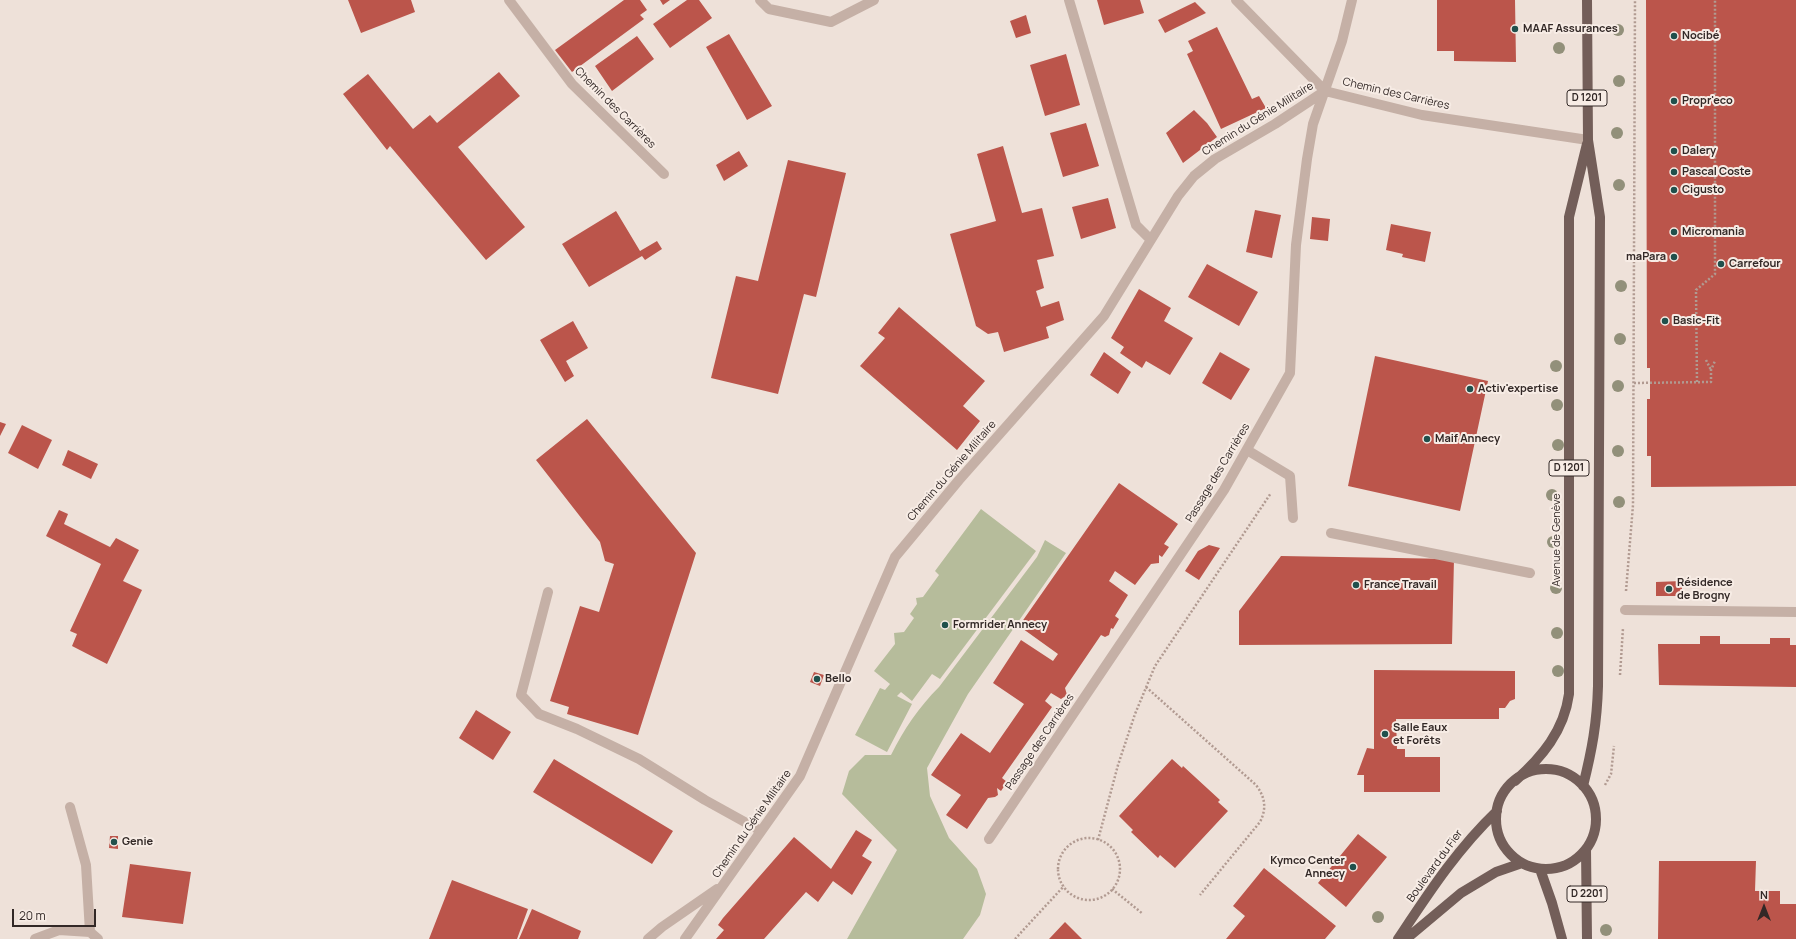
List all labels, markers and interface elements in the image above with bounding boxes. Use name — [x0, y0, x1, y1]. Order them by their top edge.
place label: MAAF Assurances — [1523, 22, 1618, 36]
marker: MAAF Assurances — [1510, 24, 1520, 34]
place label: Nocibé — [1682, 29, 1719, 43]
marker: Nocibé — [1669, 31, 1679, 41]
street label: Chemin des Carrières — [572, 65, 658, 151]
street label: Chemin des Carrières — [1341, 75, 1451, 113]
street label: Chemin du Génie Militaire — [1200, 79, 1316, 159]
road number: D 1201 — [1567, 90, 1607, 106]
place label: Propr'eco — [1682, 94, 1733, 108]
marker: Propr'eco — [1669, 96, 1679, 106]
place label: Dalery — [1682, 144, 1716, 158]
marker: Dalery — [1669, 146, 1679, 156]
place label: Pascal Coste — [1682, 165, 1751, 179]
marker: Pascal Coste — [1669, 167, 1679, 177]
place label: Cigusto — [1682, 183, 1724, 197]
marker: Cigusto — [1669, 185, 1679, 195]
place label: Micromania — [1682, 225, 1744, 239]
marker: Micromania — [1669, 227, 1679, 237]
place label: maPara — [1626, 250, 1666, 264]
marker: maPara — [1669, 252, 1679, 262]
place label: Carrefour — [1729, 257, 1781, 271]
marker: Carrefour — [1716, 259, 1726, 269]
place label: Basic-Fit — [1673, 314, 1720, 328]
marker: Basic-Fit — [1660, 316, 1670, 326]
place label: Activ'expertise — [1478, 382, 1558, 396]
marker: Activ'expertise — [1465, 384, 1475, 394]
street label: Chemin du Génie Militaire — [905, 418, 999, 524]
street label: Passage des Carrières — [1183, 421, 1253, 525]
place label: Maif Annecy — [1435, 432, 1500, 446]
marker: Maif Annecy — [1422, 434, 1432, 444]
road number: D 1201 — [1549, 460, 1589, 476]
street label: Avenue de Genève — [1550, 493, 1564, 587]
place label: Résidence de Brogny — [1677, 576, 1733, 602]
place label: France Travail — [1364, 578, 1437, 592]
marker: France Travail — [1351, 580, 1361, 590]
marker: Résidence de Brogny — [1664, 584, 1674, 594]
place label: Formrider Annecy — [953, 618, 1047, 632]
marker: Formrider Annecy — [940, 620, 950, 630]
place label: Bello — [825, 672, 852, 686]
marker: Bello — [812, 674, 822, 684]
street label: Passage des Carrières — [1003, 691, 1077, 793]
place label: Salle Eaux et Forêts — [1393, 721, 1447, 747]
marker: Salle Eaux et Forêts — [1380, 729, 1390, 739]
street label: Chemin du Génie Militaire — [710, 768, 794, 880]
street label: Boulevard du Fier — [1404, 827, 1466, 905]
place label: Genie — [122, 835, 153, 849]
marker: Genie — [109, 837, 119, 847]
place label: Kymco Center Annecy — [1270, 854, 1345, 880]
marker: Kymco Center Annecy — [1348, 862, 1358, 872]
road number: D 2201 — [1567, 886, 1607, 902]
north arrow — [1744, 887, 1784, 927]
text: N — [1760, 887, 1768, 902]
scale bar — [14, 901, 98, 927]
text: 20 m — [19, 907, 46, 924]

